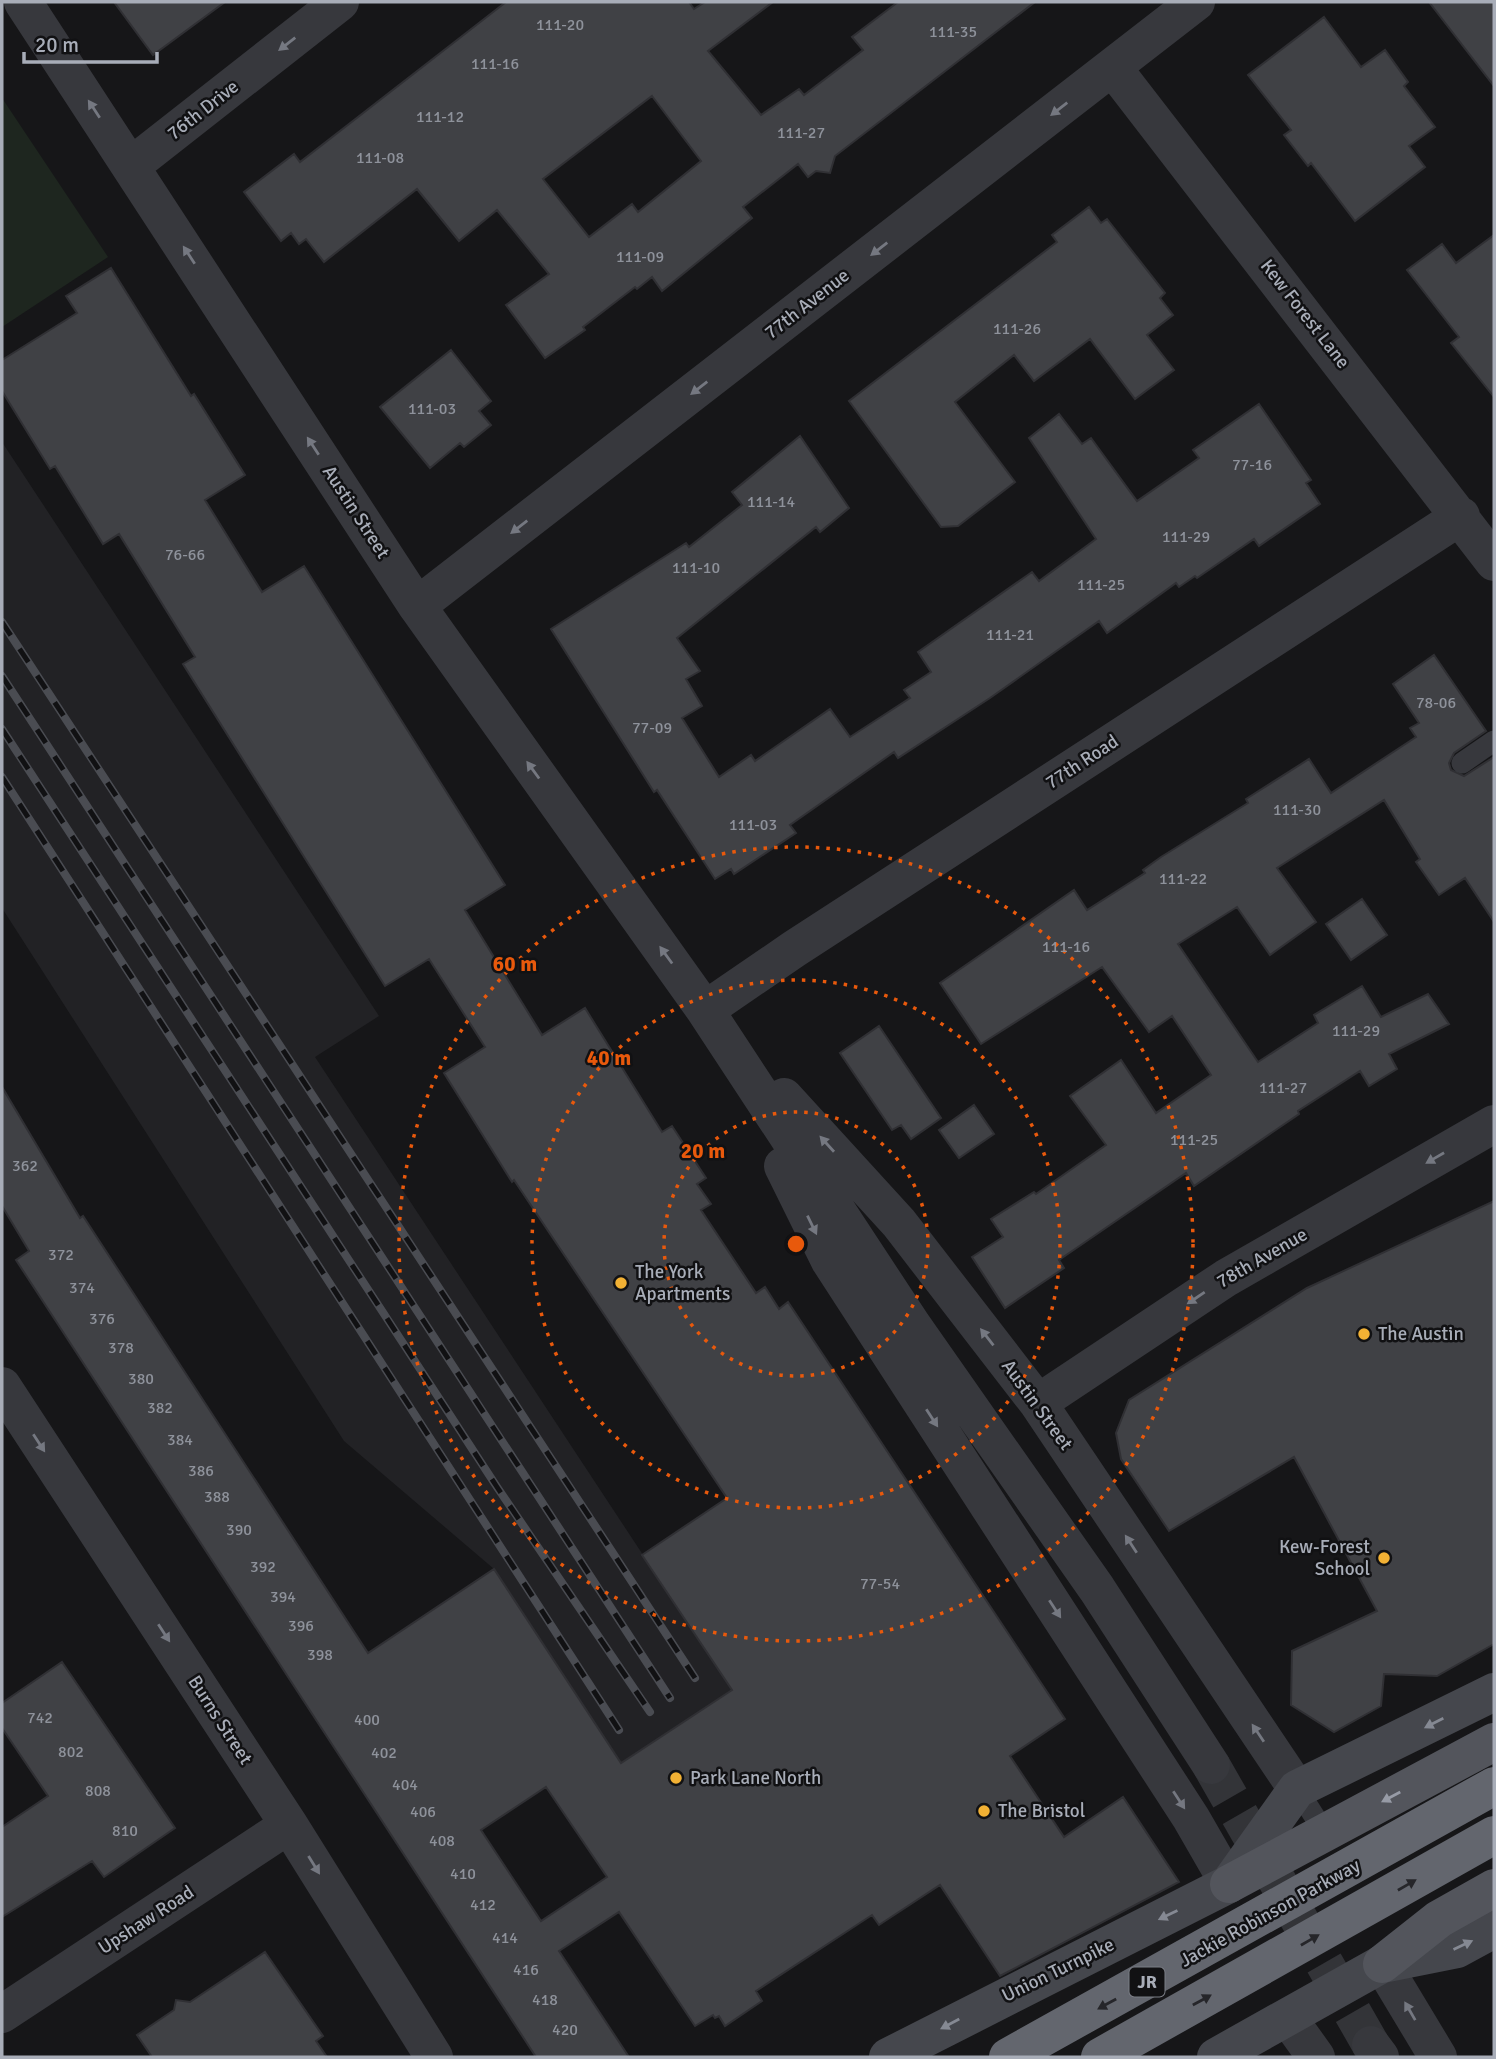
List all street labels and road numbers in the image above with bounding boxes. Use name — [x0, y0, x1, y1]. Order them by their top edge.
street label: 76th Drive — [162, 75, 244, 145]
street label: Kew Forest Lane — [1255, 255, 1355, 373]
street label: 77th Avenue — [760, 263, 854, 345]
street label: Austin Street — [317, 461, 395, 563]
street label: 77th Road — [1041, 730, 1123, 794]
street label: 78th Avenue — [1212, 1222, 1312, 1294]
street label: Austin Street — [996, 1355, 1078, 1455]
street label: Burns Street — [182, 1671, 258, 1769]
street label: Jackie Robinson Parkway — [1176, 1853, 1364, 1973]
street label: Upshaw Road — [94, 1880, 198, 1960]
street label: Union Turnpike — [998, 1932, 1118, 2008]
road number: JR — [1130, 1968, 1164, 1996]

